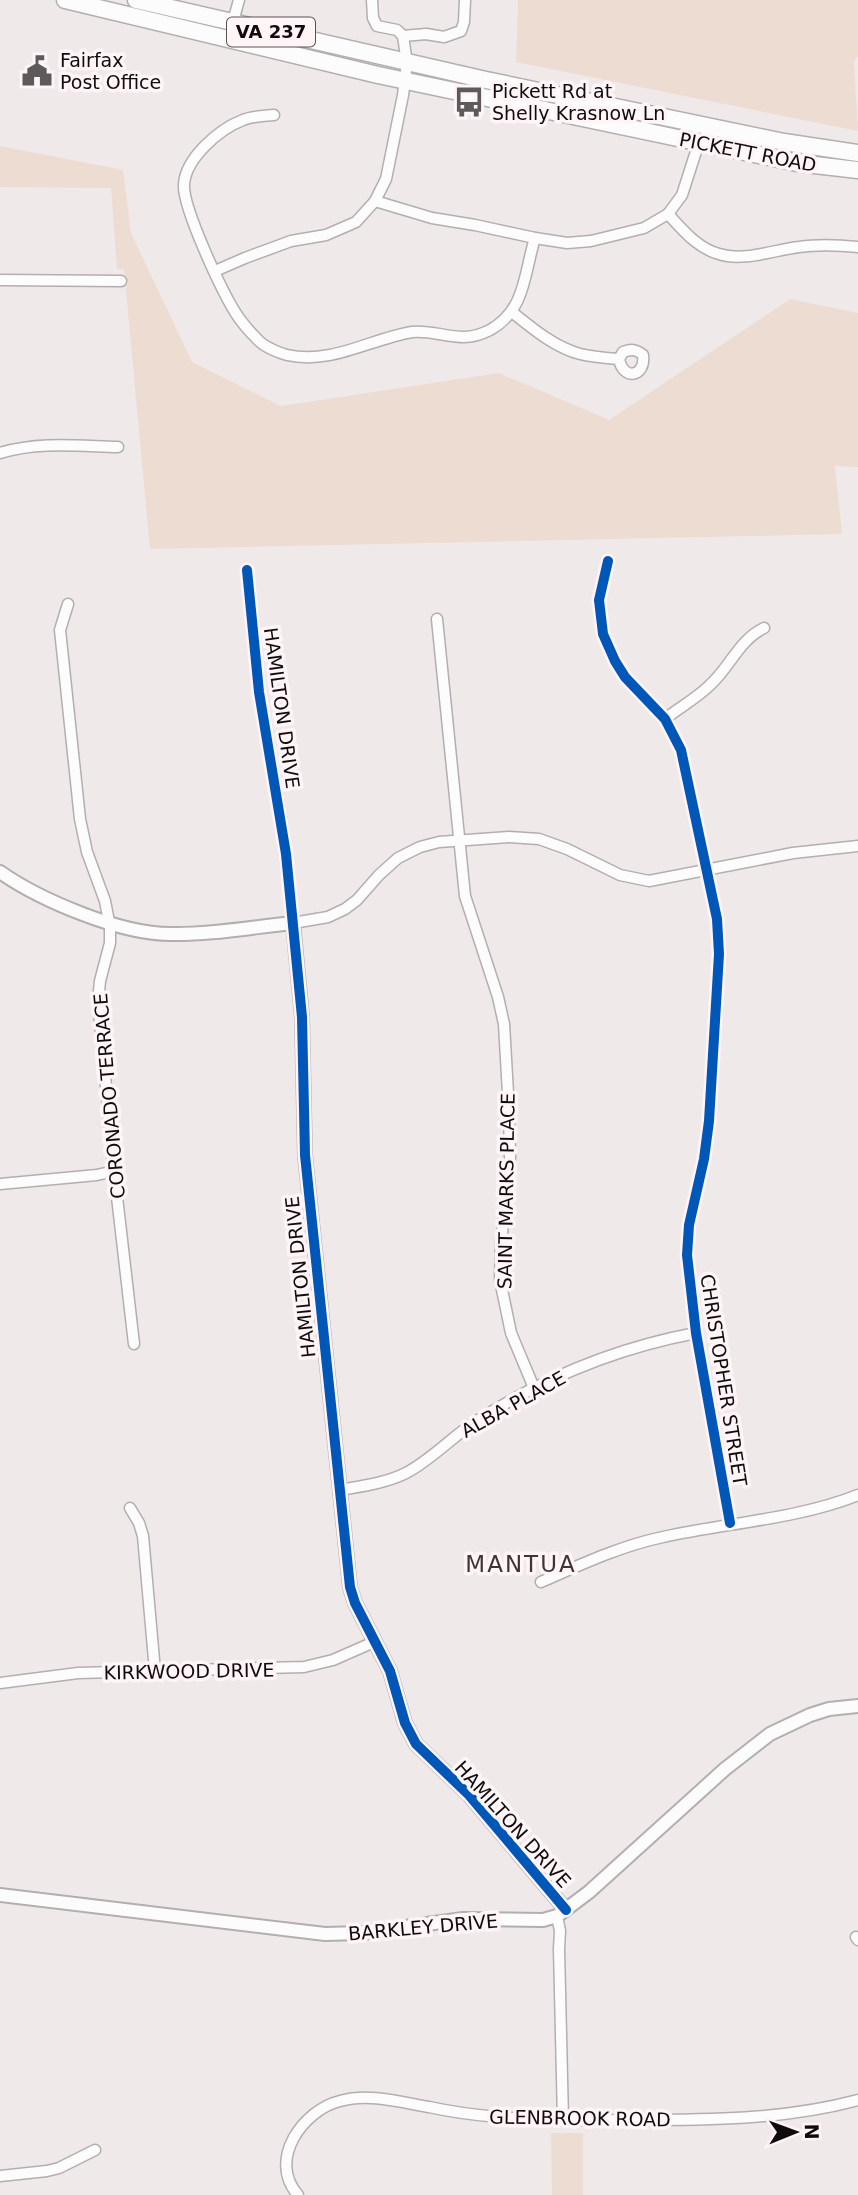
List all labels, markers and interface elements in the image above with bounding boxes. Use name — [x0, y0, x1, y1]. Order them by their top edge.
road number: VA 237 — [227, 17, 315, 46]
place label: Fairfax Post Office — [60, 49, 161, 93]
public building icon: Fairfax Post Office — [20, 54, 54, 88]
place label: Pickett Rd at Shelly Krasnow Ln — [492, 80, 665, 124]
bus stop icon: Pickett Rd at Shelly Krasnow Ln — [452, 85, 486, 119]
street label: PICKETT ROAD — [678, 128, 818, 176]
street label: HAMILTON DRIVE — [260, 626, 304, 790]
street label: CORONADO TERRACE — [89, 992, 129, 1200]
street label: SAINT MARKS PLACE — [493, 1093, 519, 1289]
street label: HAMILTON DRIVE — [281, 1195, 319, 1359]
street label: CHRISTOPHER STREET — [696, 1272, 752, 1488]
street label: ALBA PLACE — [457, 1366, 569, 1442]
district label: MANTUA — [465, 1551, 577, 1577]
street label: KIRKWOOD DRIVE — [103, 1659, 275, 1683]
street label: HAMILTON DRIVE — [450, 1756, 576, 1892]
street label: BARKLEY DRIVE — [347, 1909, 499, 1945]
north arrow — [760, 2097, 830, 2167]
street label: GLENBROOK ROAD — [489, 2105, 671, 2131]
text: N — [801, 2124, 823, 2140]

